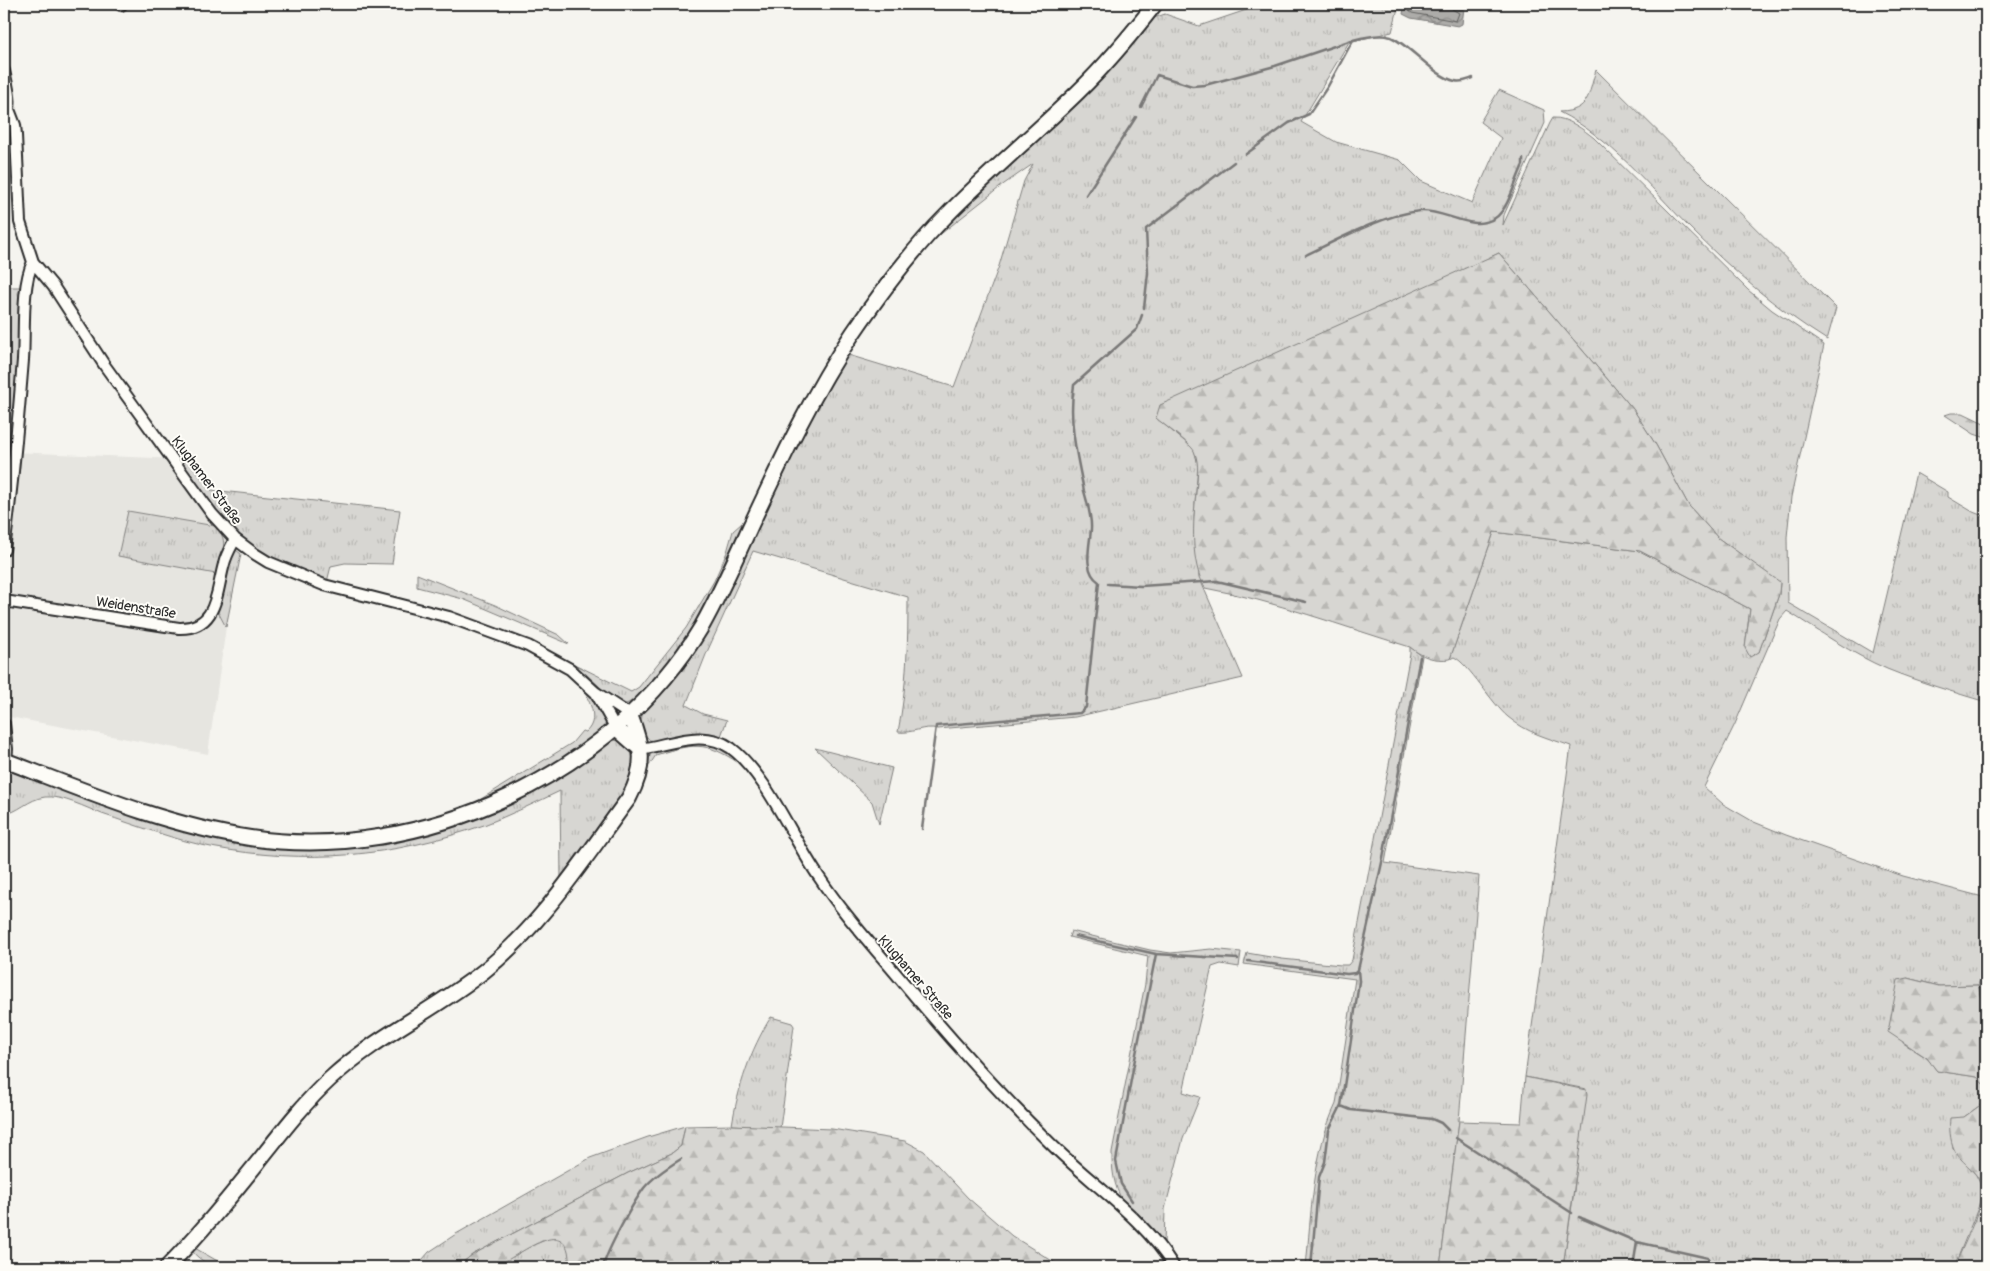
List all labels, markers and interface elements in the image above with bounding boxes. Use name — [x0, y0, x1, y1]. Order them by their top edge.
street label: Klughamer Straße — [168, 433, 245, 528]
street label: Weidenstraße — [95, 593, 177, 622]
street label: Klughamer Straße — [874, 932, 957, 1023]

